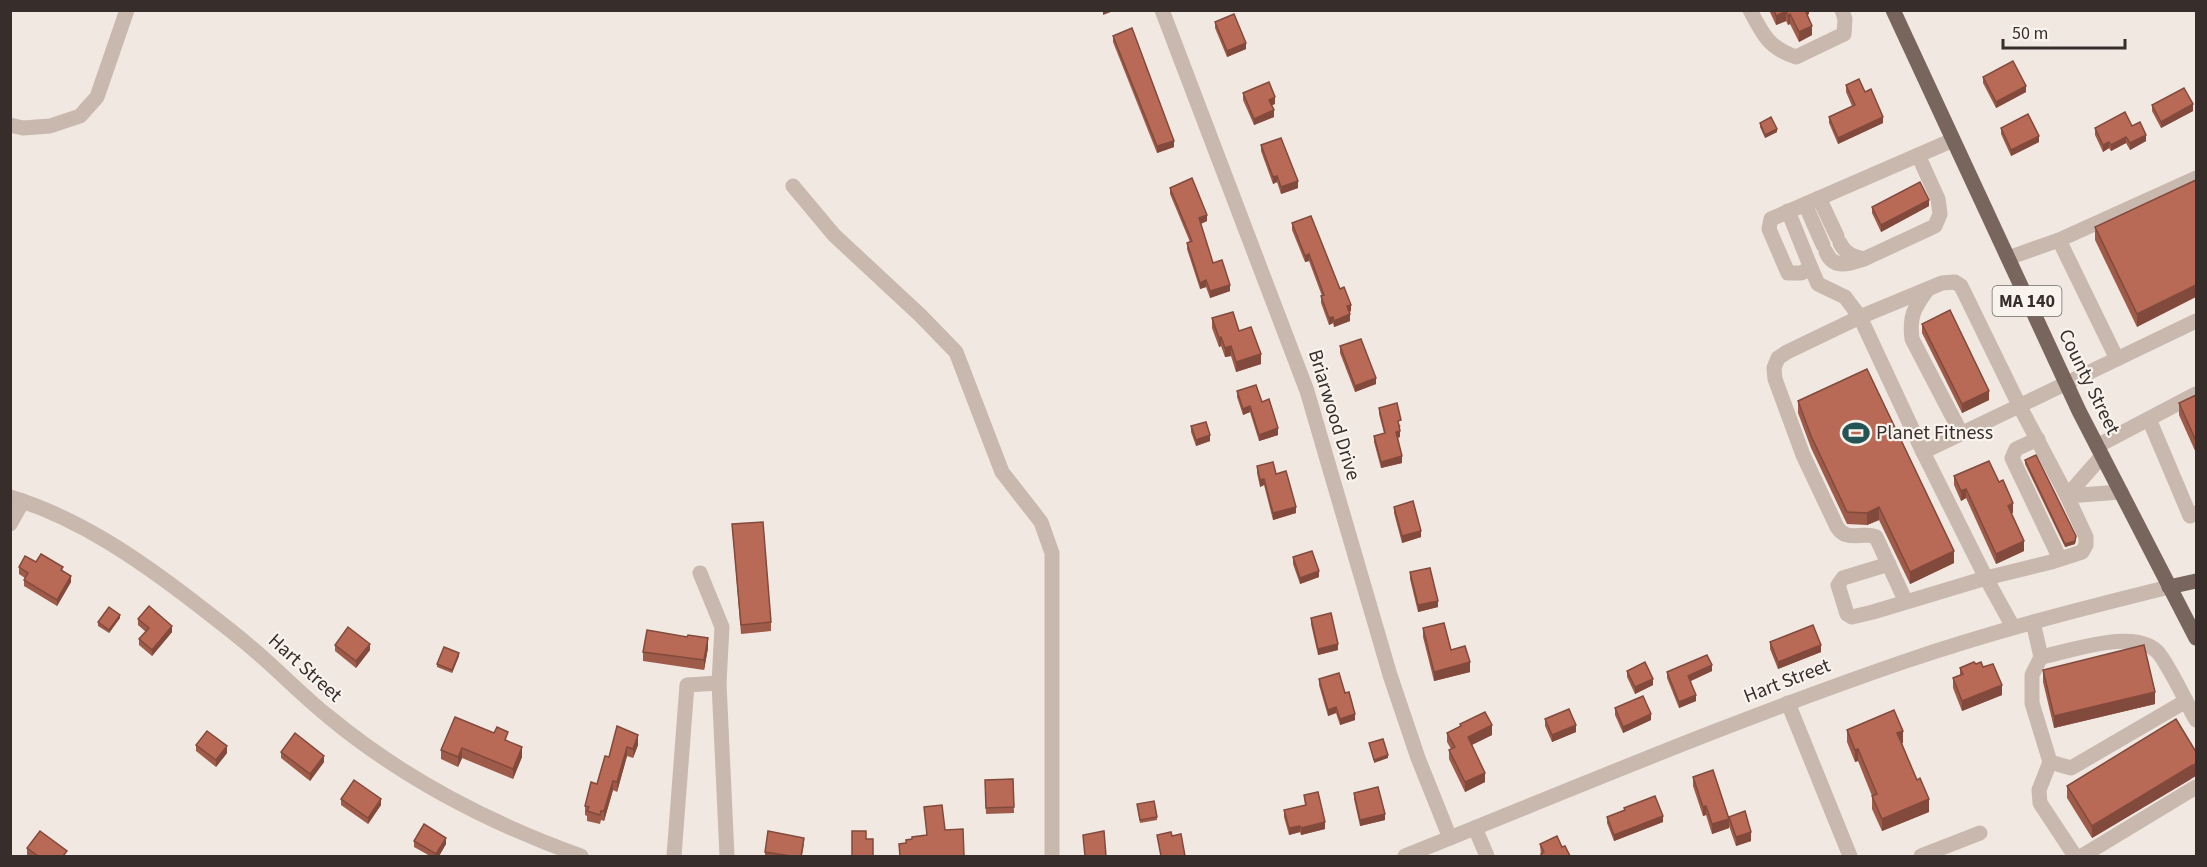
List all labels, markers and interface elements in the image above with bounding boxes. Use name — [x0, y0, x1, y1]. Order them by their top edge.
scale bar — [2003, 12, 2124, 50]
text: 50 m — [2012, 21, 2048, 46]
road number: MA 140 — [1992, 286, 2062, 316]
street label: County Street — [2051, 324, 2127, 440]
street label: Briarwood Drive — [1301, 346, 1367, 484]
sports icon: Planet Fitness — [1841, 418, 1871, 448]
place label: Planet Fitness — [1876, 419, 1993, 447]
street label: Hart Street — [262, 627, 348, 709]
street label: Hart Street — [1740, 652, 1835, 710]

